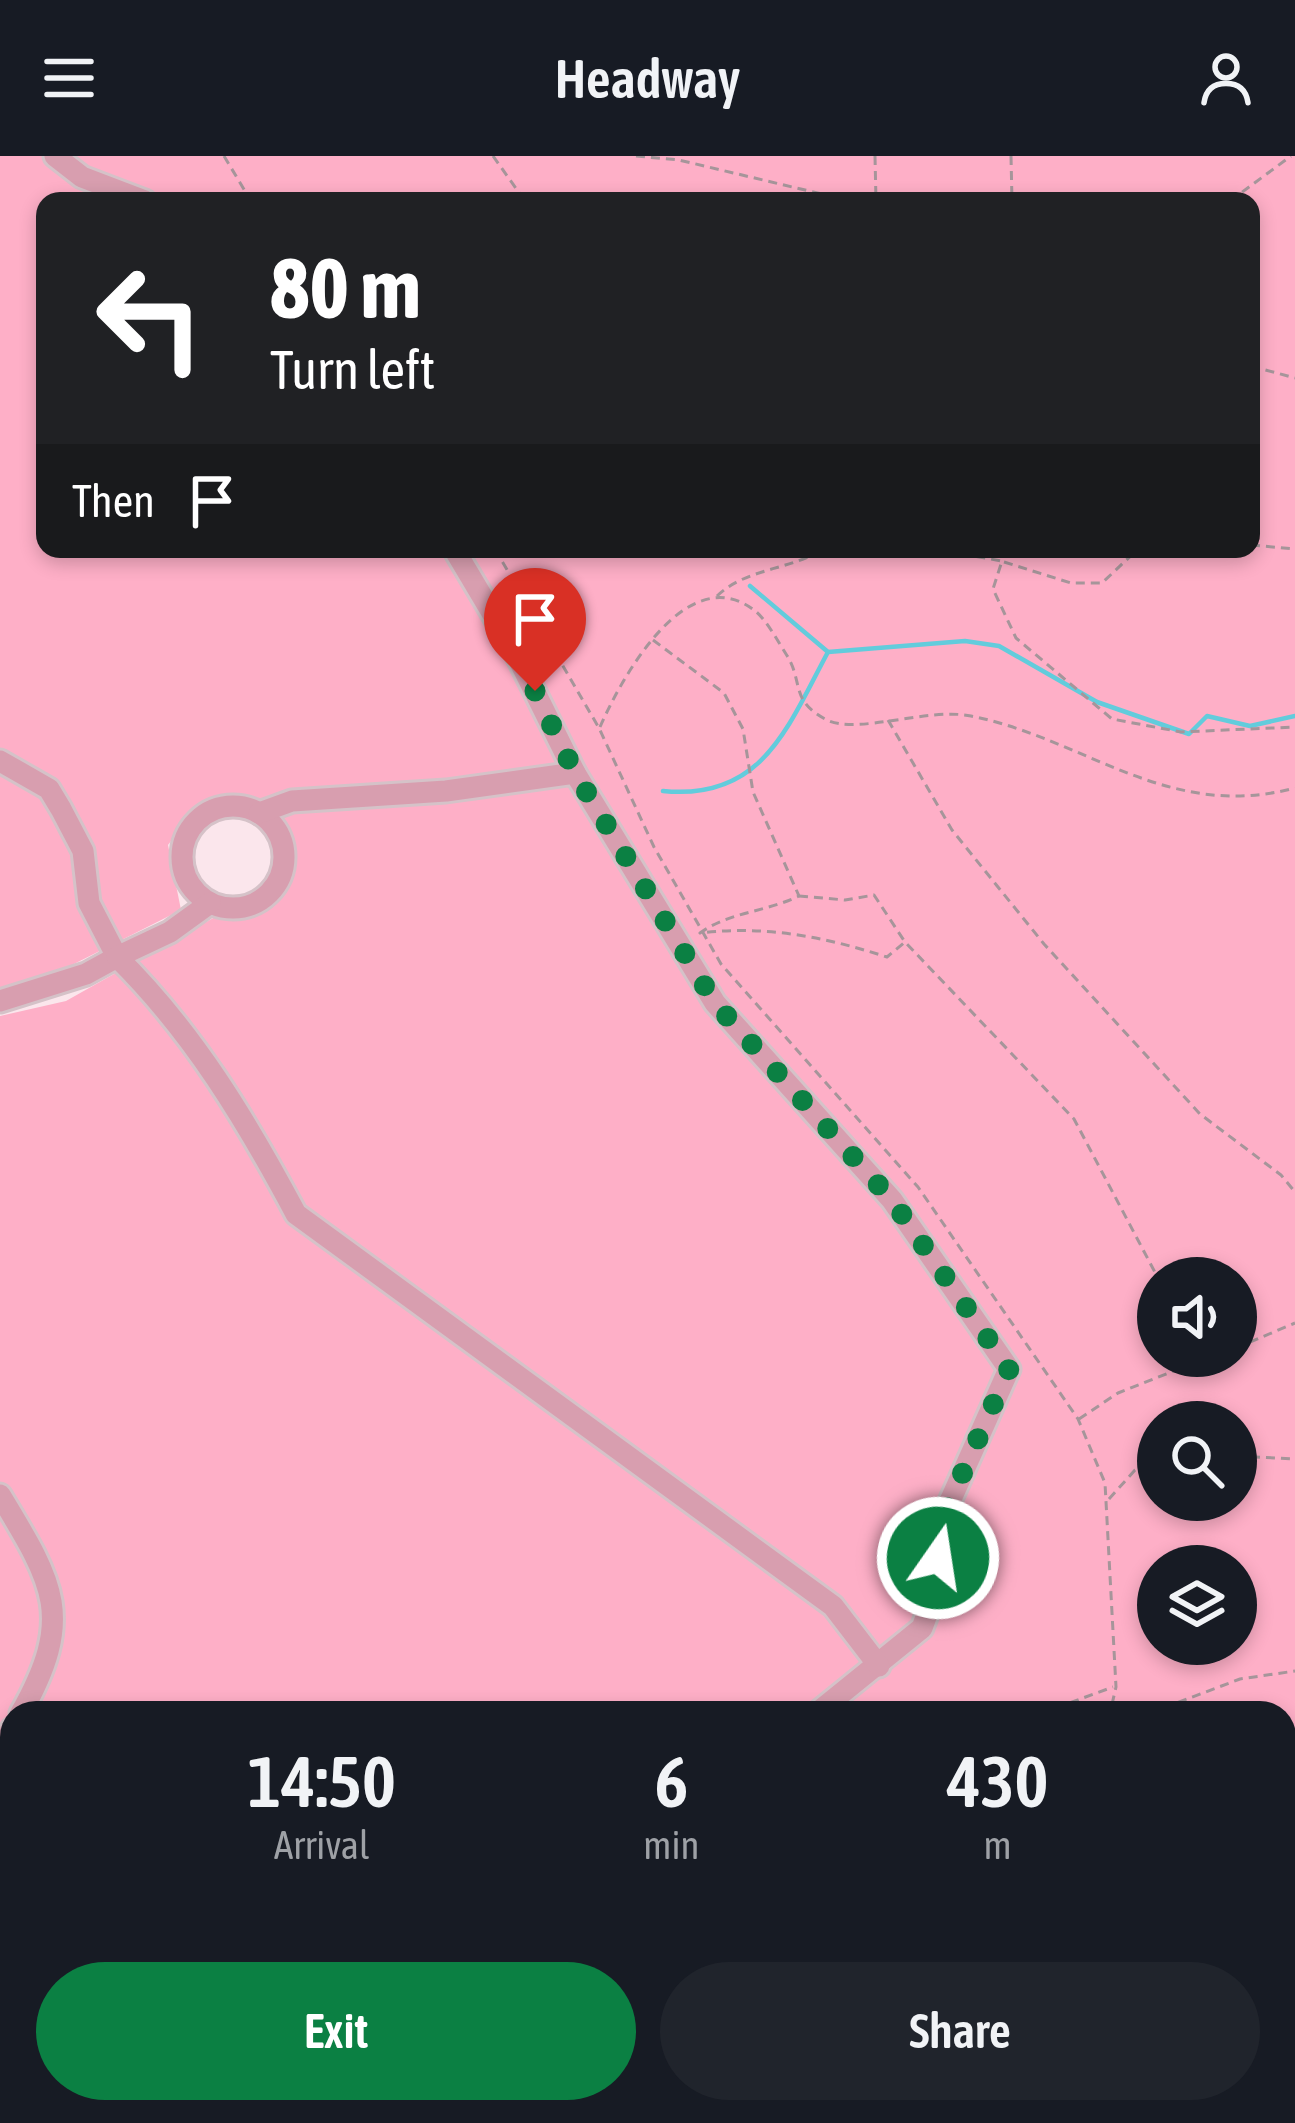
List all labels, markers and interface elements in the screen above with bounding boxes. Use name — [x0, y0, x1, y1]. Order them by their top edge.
icon: menu — [36, 45, 102, 111]
icon: person — [1193, 45, 1259, 111]
text: Headway — [555, 48, 740, 109]
icon: left — [72, 240, 228, 396]
text: 80 m — [270, 240, 421, 336]
text: Turn left — [270, 339, 435, 400]
icon: arrive — [179, 468, 245, 534]
text: Then — [72, 475, 155, 527]
pin — [484, 568, 586, 691]
icon: arrive — [502, 586, 568, 652]
map controls — [1137, 1257, 1257, 1665]
button: sound — [1137, 1257, 1257, 1377]
button: search — [1137, 1401, 1257, 1521]
position arrow — [875, 1495, 1001, 1621]
button: layers — [1137, 1545, 1257, 1665]
text: 14:50 — [248, 1740, 396, 1822]
text: 6 — [654, 1740, 688, 1822]
text: 430 — [947, 1740, 1048, 1822]
text: Arrival — [274, 1823, 369, 1867]
text: min — [643, 1823, 699, 1867]
text: m — [984, 1823, 1012, 1867]
button: Exit — [36, 1962, 636, 2100]
button: Share — [660, 1962, 1260, 2100]

